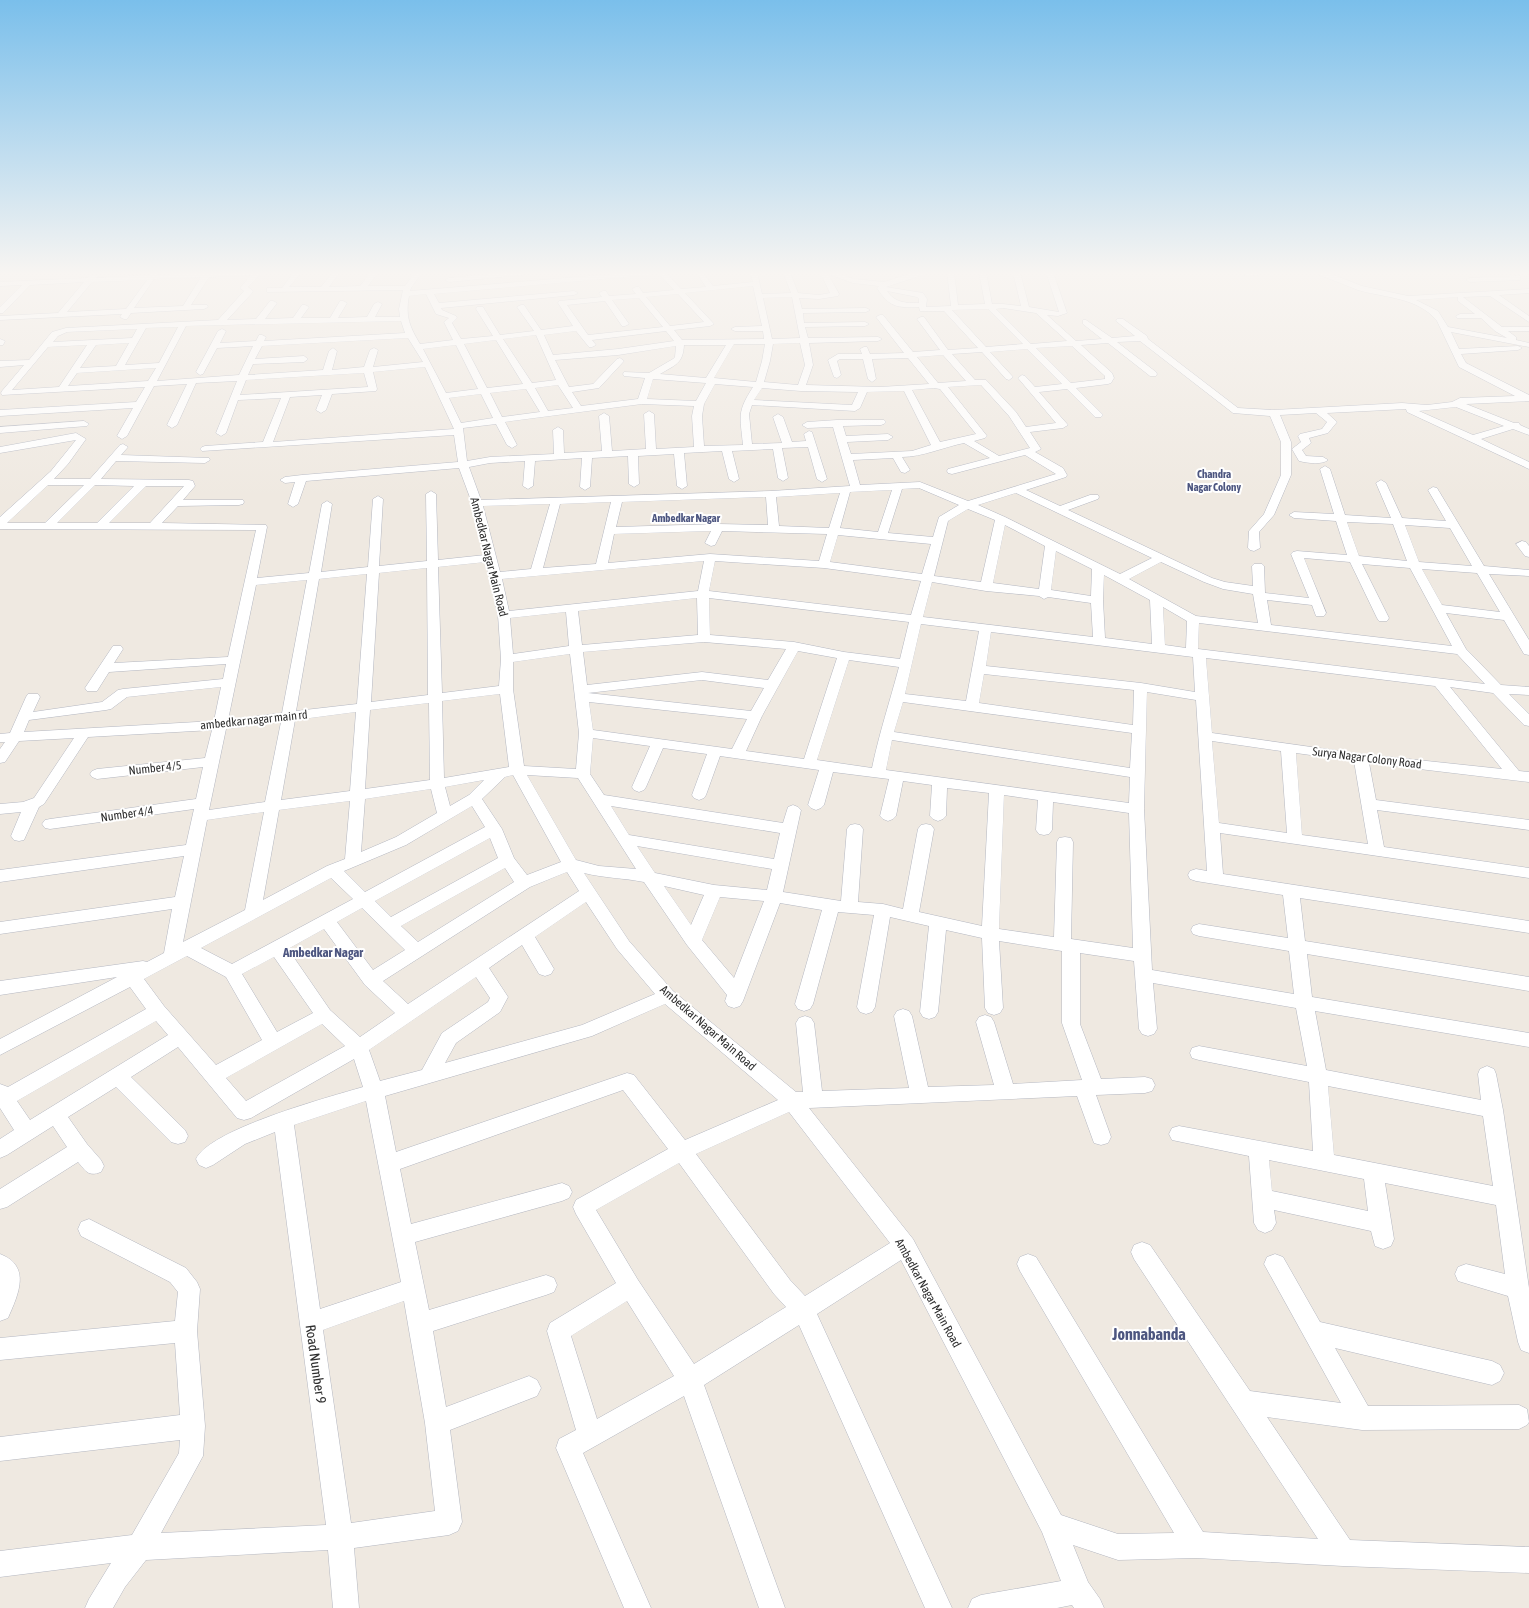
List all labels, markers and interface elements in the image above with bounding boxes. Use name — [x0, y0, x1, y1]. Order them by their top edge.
district label: Chandra Nagar Colony — [1187, 468, 1241, 493]
street label: Ambedkar Nagar Main Road — [467, 496, 511, 618]
district label: Ambedkar Nagar — [651, 512, 721, 524]
street label: ambedkar nagar main rd — [200, 707, 308, 733]
street label: Surya Nagar Colony Road — [1312, 744, 1422, 772]
street label: Number 4/5 — [128, 758, 182, 778]
street label: Number 4/4 — [100, 803, 155, 825]
district label: Ambedkar Nagar — [282, 945, 364, 960]
street label: Ambedkar Nagar Main Road — [657, 983, 759, 1073]
street label: Ambedkar Nagar Main Road — [892, 1236, 964, 1350]
street label: Road Number 9 — [303, 1324, 329, 1404]
district label: Jonnabanda — [1111, 1325, 1186, 1343]

